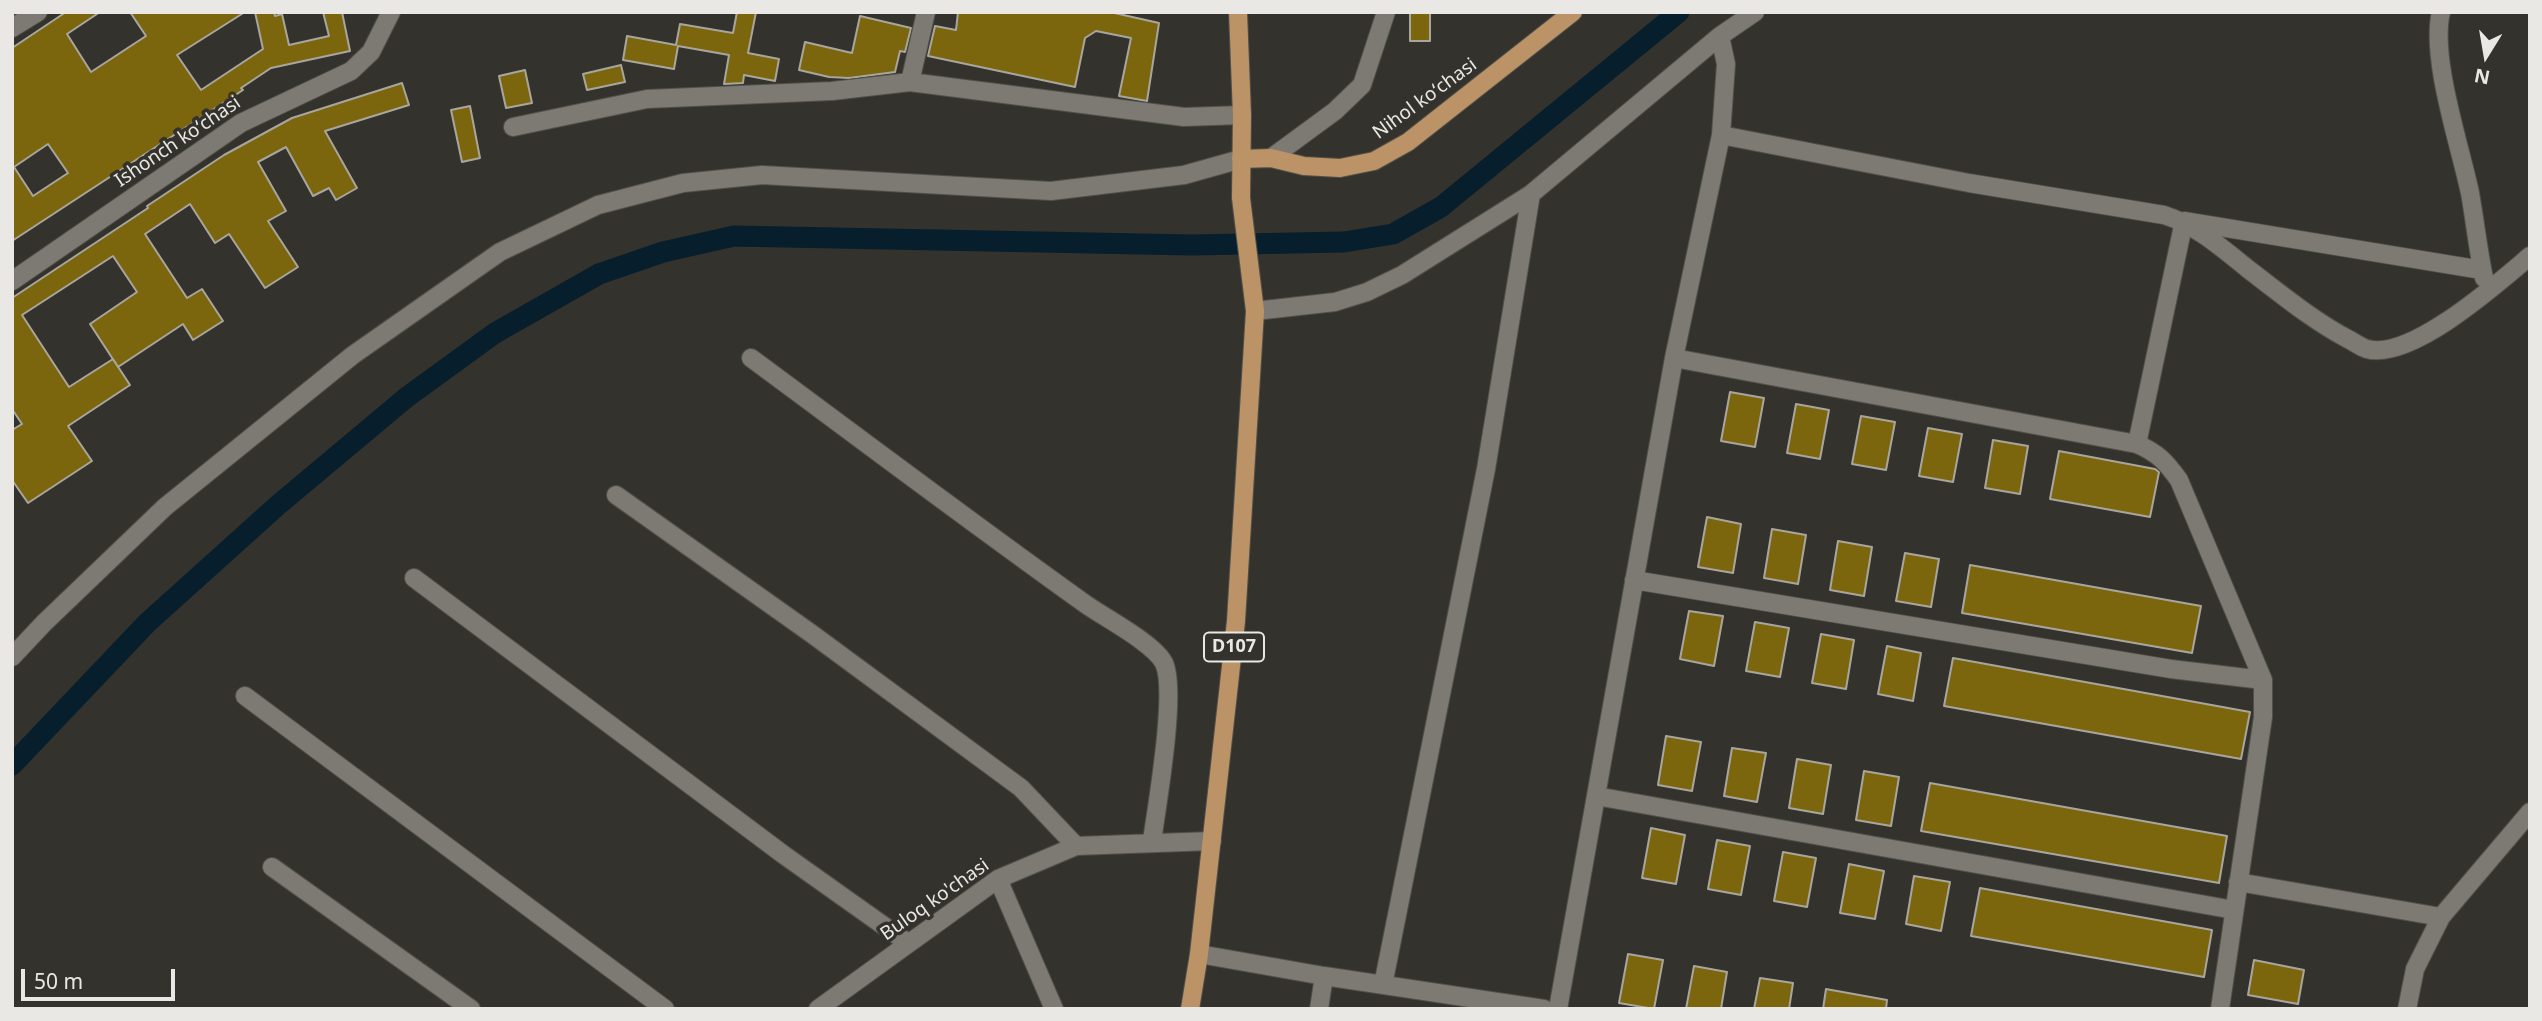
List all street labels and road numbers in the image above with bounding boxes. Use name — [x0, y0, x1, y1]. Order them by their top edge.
street label: Nihol koʻchasi — [1369, 54, 1481, 144]
street label: Ishonch koʻchasi — [111, 92, 245, 192]
road number: D107 — [1204, 632, 1264, 662]
street label: Buloq ko'chasi — [876, 854, 994, 946]

